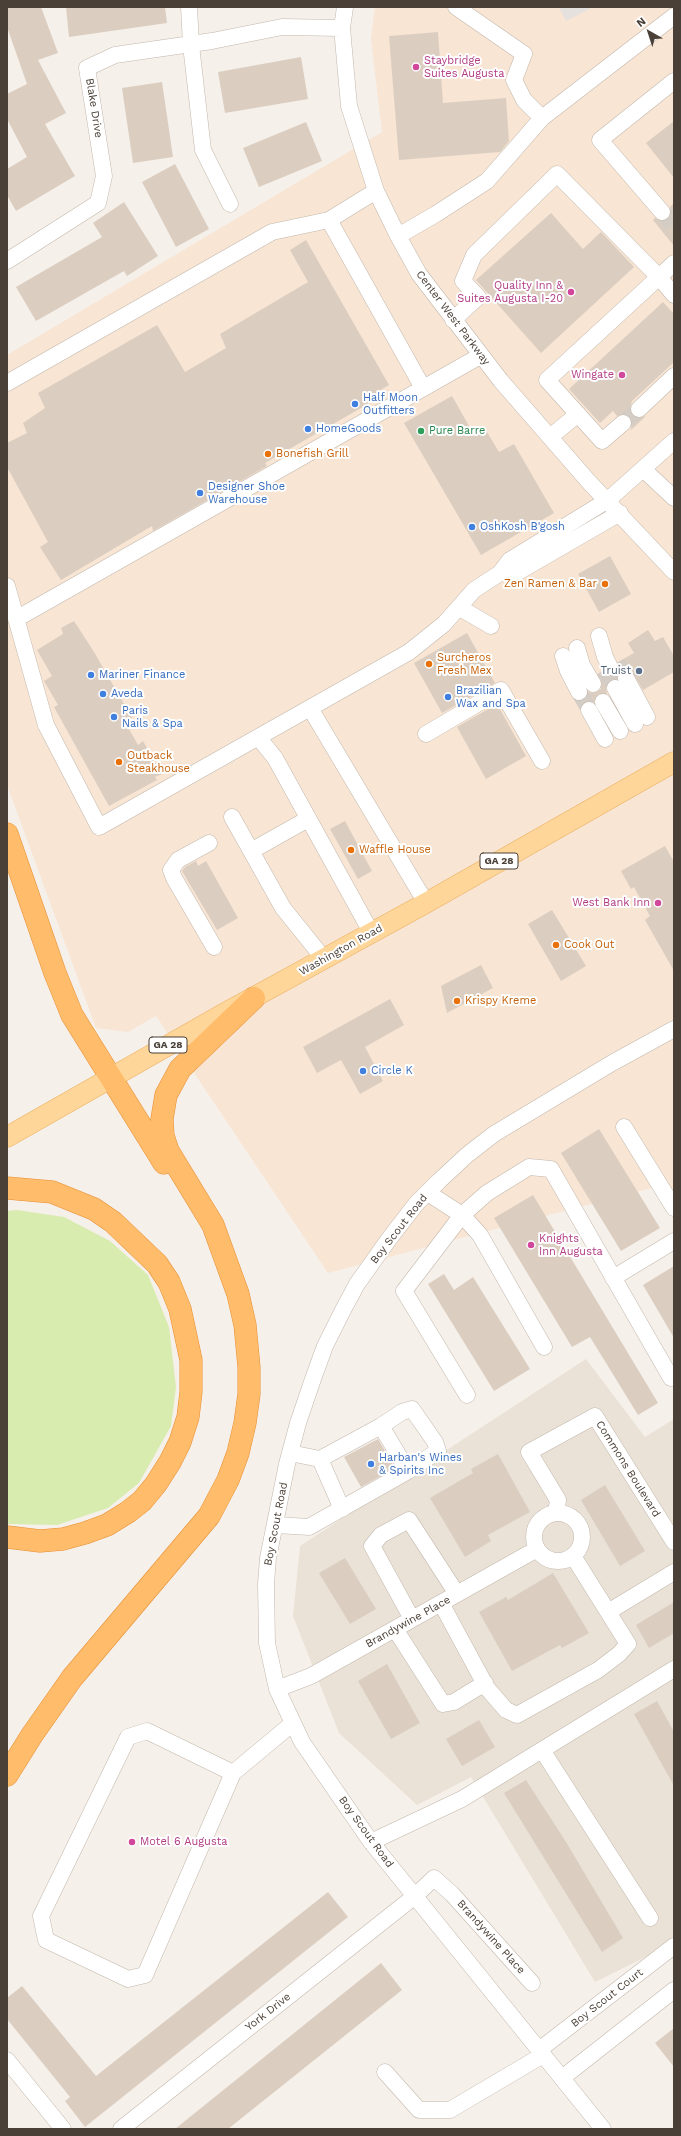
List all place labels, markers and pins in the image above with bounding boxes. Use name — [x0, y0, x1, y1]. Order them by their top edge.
place label: Staybridge Suites Augusta — [424, 54, 504, 80]
marker: Staybridge Suites Augusta — [411, 62, 421, 72]
place label: Quality Inn & Suites Augusta I-20 — [457, 279, 563, 305]
marker: Quality Inn & Suites Augusta I-20 — [566, 287, 576, 297]
place label: Wingate — [571, 368, 614, 382]
marker: Wingate — [617, 370, 627, 380]
place label: Half Moon Outfitters — [363, 391, 418, 417]
marker: Half Moon Outfitters — [350, 399, 360, 409]
place label: HomeGoods — [316, 422, 381, 436]
marker: HomeGoods — [303, 424, 313, 434]
place label: Pure Barre — [429, 424, 485, 438]
marker: Pure Barre — [416, 426, 426, 436]
place label: Bonefish Grill — [276, 447, 349, 461]
marker: Bonefish Grill — [263, 449, 273, 459]
place label: Designer Shoe Warehouse — [208, 480, 285, 506]
marker: Designer Shoe Warehouse — [195, 488, 205, 498]
place label: OshKosh B'gosh — [480, 520, 565, 534]
marker: OshKosh B'gosh — [467, 522, 477, 532]
place label: Zen Ramen & Bar — [504, 577, 597, 591]
marker: Zen Ramen & Bar — [600, 579, 610, 589]
place label: Surcheros Fresh Mex — [437, 651, 492, 677]
marker: Surcheros Fresh Mex — [424, 659, 434, 669]
place label: Truist — [601, 664, 631, 678]
marker: Truist — [634, 666, 644, 676]
place label: Mariner Finance — [99, 668, 185, 682]
marker: Mariner Finance — [86, 670, 96, 680]
place label: Brazilian Wax and Spa — [456, 684, 526, 710]
place label: Aveda — [111, 687, 143, 701]
marker: Aveda — [98, 689, 108, 699]
marker: Brazilian Wax and Spa — [443, 692, 453, 702]
place label: Paris Nails & Spa — [122, 704, 183, 730]
marker: Paris Nails & Spa — [109, 712, 119, 722]
place label: Outback Steakhouse — [127, 749, 190, 775]
marker: Outback Steakhouse — [114, 757, 124, 767]
place label: Waffle House — [359, 843, 431, 857]
marker: Waffle House — [346, 845, 356, 855]
place label: West Bank Inn — [572, 896, 650, 910]
marker: West Bank Inn — [653, 898, 663, 908]
place label: Cook Out — [564, 938, 614, 952]
marker: Cook Out — [551, 940, 561, 950]
place label: Krispy Kreme — [465, 994, 536, 1008]
marker: Krispy Kreme — [452, 996, 462, 1006]
place label: Circle K — [371, 1064, 413, 1078]
marker: Circle K — [358, 1066, 368, 1076]
place label: Knights Inn Augusta — [539, 1232, 603, 1258]
marker: Knights Inn Augusta — [526, 1240, 536, 1250]
place label: Harban's Wines & Spirits Inc — [379, 1451, 462, 1477]
marker: Harban's Wines & Spirits Inc — [366, 1459, 376, 1469]
place label: Motel 6 Augusta — [140, 1835, 228, 1849]
marker: Motel 6 Augusta — [127, 1837, 137, 1847]

